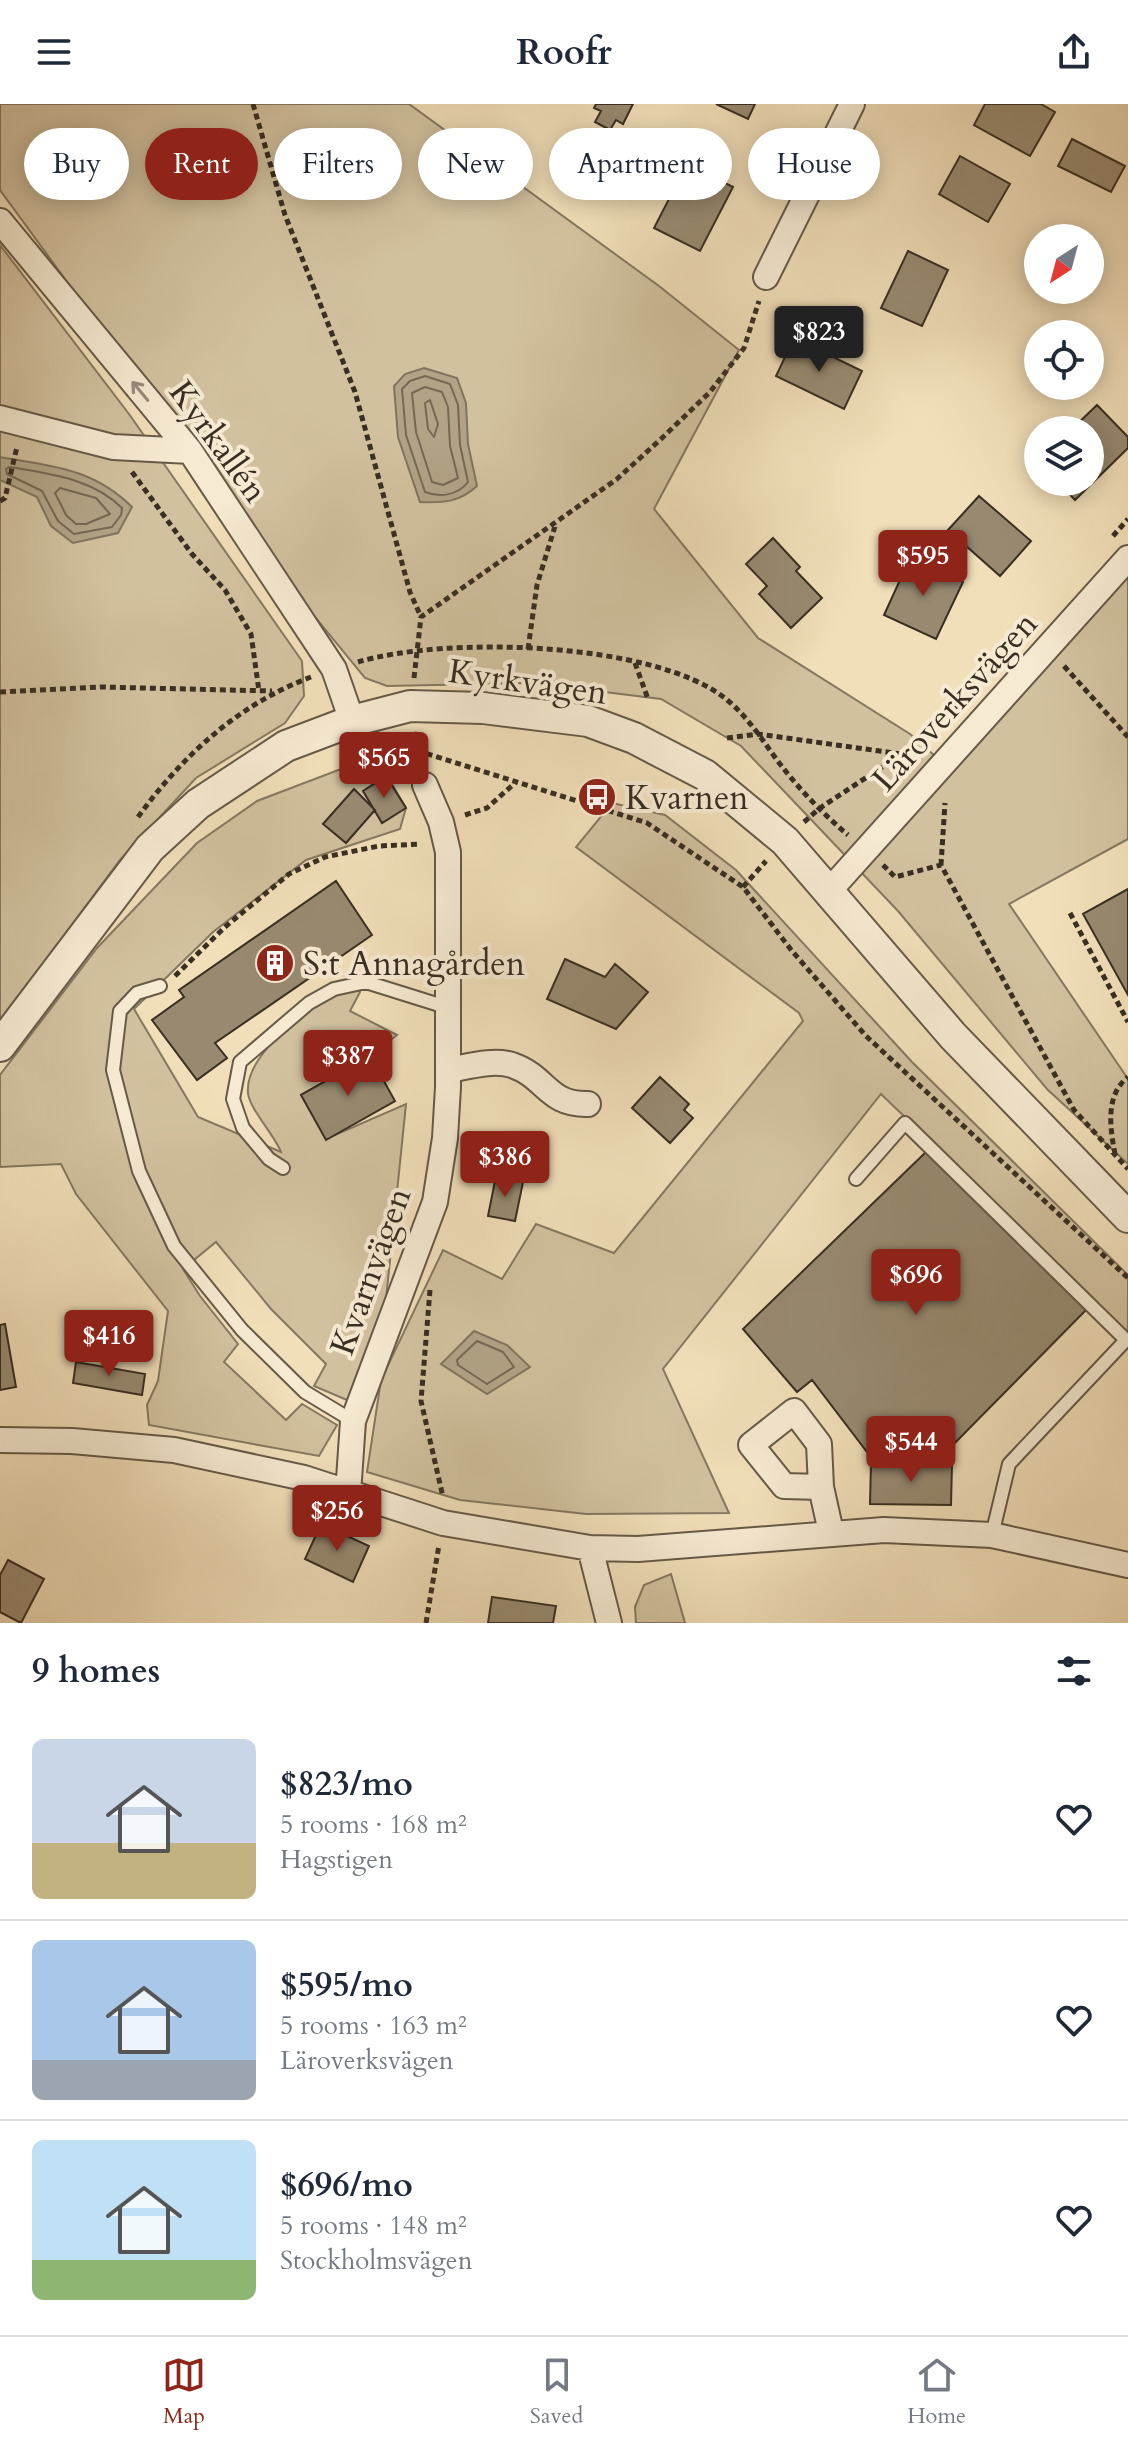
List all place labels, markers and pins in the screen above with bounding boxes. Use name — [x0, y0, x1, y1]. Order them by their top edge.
pin: $823 — [772, 306, 866, 374]
pin: $595 — [876, 530, 970, 598]
pin: $565 — [337, 732, 431, 800]
place label: Kvarnen — [625, 775, 749, 821]
bus stop icon: Kvarnen — [576, 776, 618, 818]
place label: S:t Annagården — [303, 941, 525, 987]
building icon: S:t Annagården — [254, 942, 296, 984]
pin: $387 — [301, 1030, 395, 1098]
pin: $386 — [458, 1131, 552, 1199]
pin: $696 — [869, 1249, 963, 1317]
pin: $416 — [62, 1310, 156, 1378]
pin: $544 — [864, 1416, 958, 1484]
pin: $256 — [290, 1485, 384, 1553]

